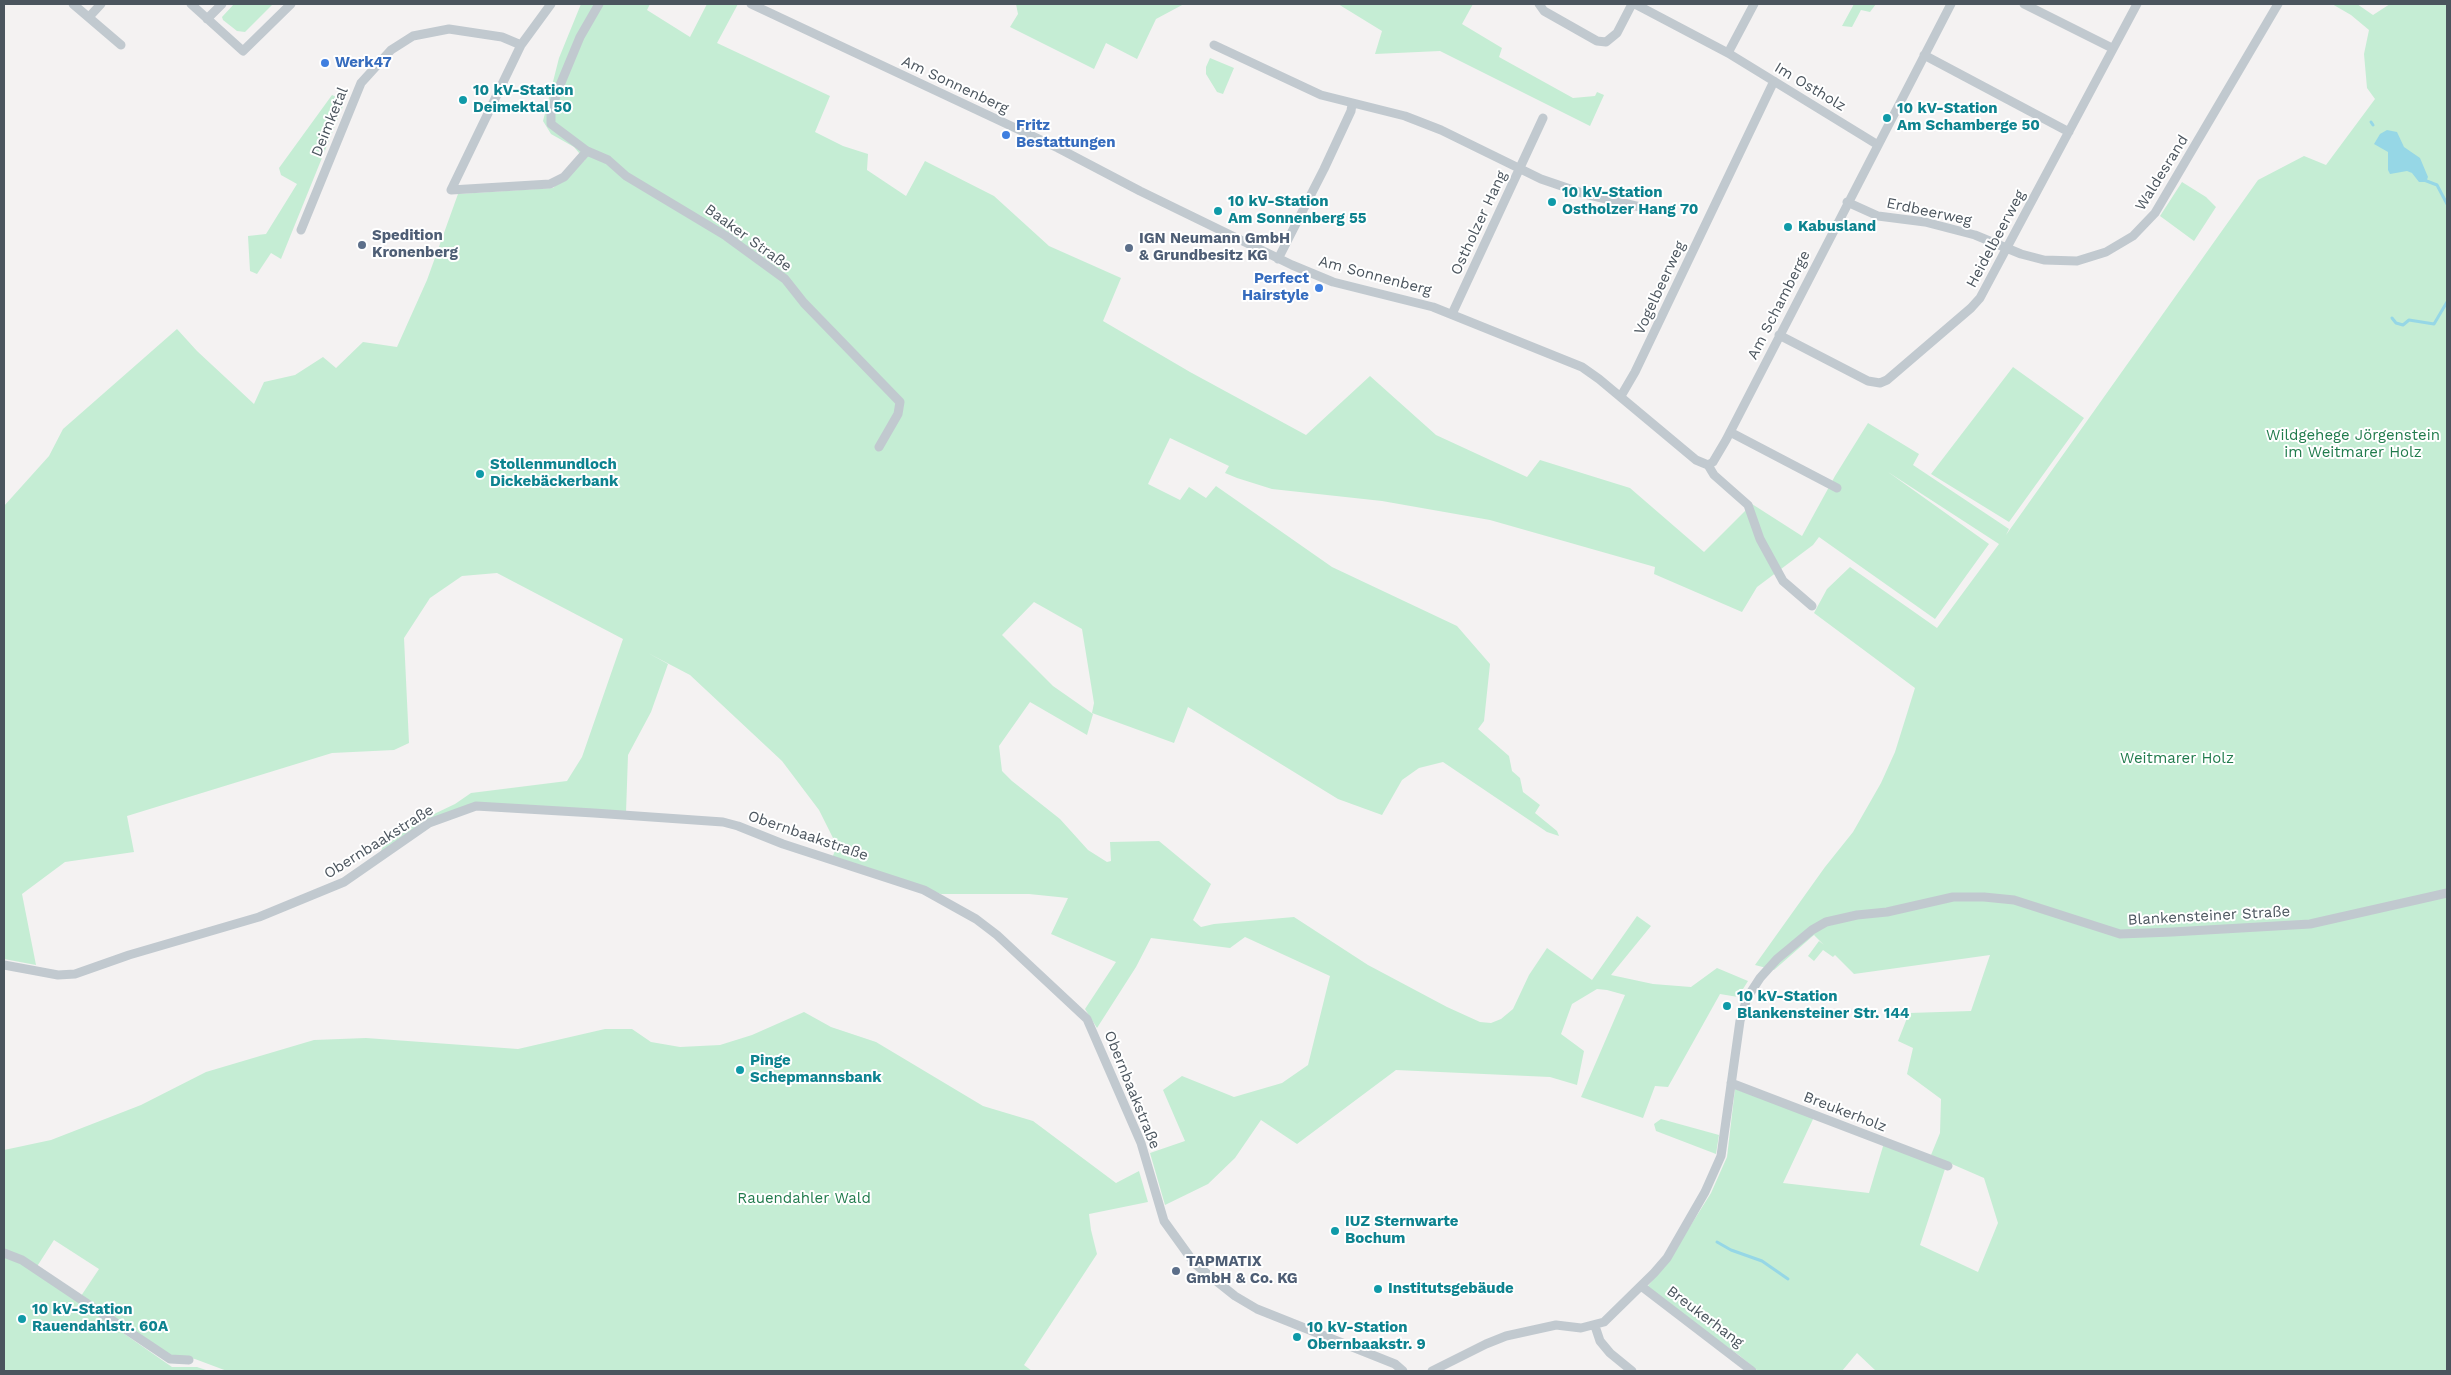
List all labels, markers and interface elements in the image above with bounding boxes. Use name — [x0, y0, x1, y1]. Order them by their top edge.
street label: Am Sonnenberg — [899, 52, 1011, 118]
place label: Werk47 — [335, 54, 392, 72]
marker: Werk47 — [319, 57, 331, 69]
street label: Im Ostholz — [1771, 59, 1849, 115]
place label: 10 kV-Station Deimektal 50 — [473, 82, 574, 117]
street label: Deimketal — [308, 84, 352, 160]
marker: 10 kV-Station Deimektal 50 — [457, 94, 469, 106]
place label: 10 kV-Station Am Schamberge 50 — [1897, 100, 2040, 135]
marker: 10 kV-Station Am Schamberge 50 — [1881, 112, 1893, 124]
place label: Fritz Bestattungen — [1016, 117, 1116, 152]
marker: Fritz Bestattungen — [1000, 129, 1012, 141]
street label: Waldesrand — [2132, 132, 2192, 214]
street label: Ostholzer Hang — [1447, 168, 1511, 278]
place label: 10 kV-Station Ostholzer Hang 70 — [1562, 184, 1698, 219]
street label: Heidelbeerweg — [1963, 187, 2029, 291]
place label: 10 kV-Station Am Sonnenberg 55 — [1228, 193, 1366, 228]
street label: Erdbeerweg — [1885, 194, 1973, 230]
marker: 10 kV-Station Ostholzer Hang 70 — [1546, 196, 1558, 208]
street label: Baaker Straße — [701, 200, 795, 276]
marker: 10 kV-Station Am Sonnenberg 55 — [1212, 205, 1224, 217]
place label: Kabusland — [1798, 218, 1876, 236]
marker: Kabusland — [1782, 221, 1794, 233]
place label: Spedition Kronenberg — [372, 227, 458, 262]
place label: IGN Neumann GmbH & Grundbesitz KG — [1139, 230, 1290, 265]
street label: Vogelbeerweg — [1630, 238, 1690, 338]
marker: Spedition Kronenberg — [356, 239, 368, 251]
marker: IGN Neumann GmbH & Grundbesitz KG — [1123, 242, 1135, 254]
street label: Am Schamberge — [1744, 248, 1814, 362]
street label: Am Sonnenberg — [1317, 252, 1433, 300]
place label: Perfect Hairstyle — [1242, 270, 1309, 305]
marker: Perfect Hairstyle — [1313, 282, 1325, 294]
park label: Wildgehege Jörgenstein im Weitmarer Holz — [2266, 427, 2440, 462]
place label: Stollenmundloch Dickebäckerbank — [490, 456, 618, 491]
marker: Stollenmundloch Dickebäckerbank — [474, 468, 486, 480]
park label: Weitmarer Holz — [2120, 750, 2234, 768]
street label: Obernbaakstraße — [321, 801, 437, 883]
street label: Obernbaakstraße — [746, 807, 870, 865]
street label: Blankensteiner Straße — [2127, 903, 2291, 929]
place label: 10 kV-Station Blankensteiner Str. 144 — [1737, 988, 1910, 1023]
marker: 10 kV-Station Blankensteiner Str. 144 — [1721, 1000, 1733, 1012]
street label: Obernbaakstraße — [1100, 1028, 1164, 1152]
place label: Pinge Schepmannsbank — [750, 1052, 882, 1087]
marker: Pinge Schepmannsbank — [734, 1064, 746, 1076]
street label: Breukerholz — [1801, 1088, 1889, 1136]
park label: Rauendahler Wald — [737, 1190, 871, 1208]
place label: IUZ Sternwarte Bochum — [1345, 1213, 1458, 1248]
marker: IUZ Sternwarte Bochum — [1329, 1225, 1341, 1237]
place label: TAPMATIX GmbH & Co. KG — [1186, 1253, 1298, 1288]
marker: TAPMATIX GmbH & Co. KG — [1170, 1265, 1182, 1277]
place label: Institutsgebäude — [1388, 1280, 1514, 1298]
street label: Breukerhang — [1663, 1282, 1747, 1352]
marker: Institutsgebäude — [1372, 1283, 1384, 1295]
place label: 10 kV-Station Rauendahlstr. 60A — [32, 1301, 168, 1336]
marker: 10 kV-Station Rauendahlstr. 60A — [16, 1313, 28, 1325]
place label: 10 kV-Station Obernbaakstr. 9 — [1307, 1319, 1426, 1354]
marker: 10 kV-Station Obernbaakstr. 9 — [1291, 1331, 1303, 1343]

